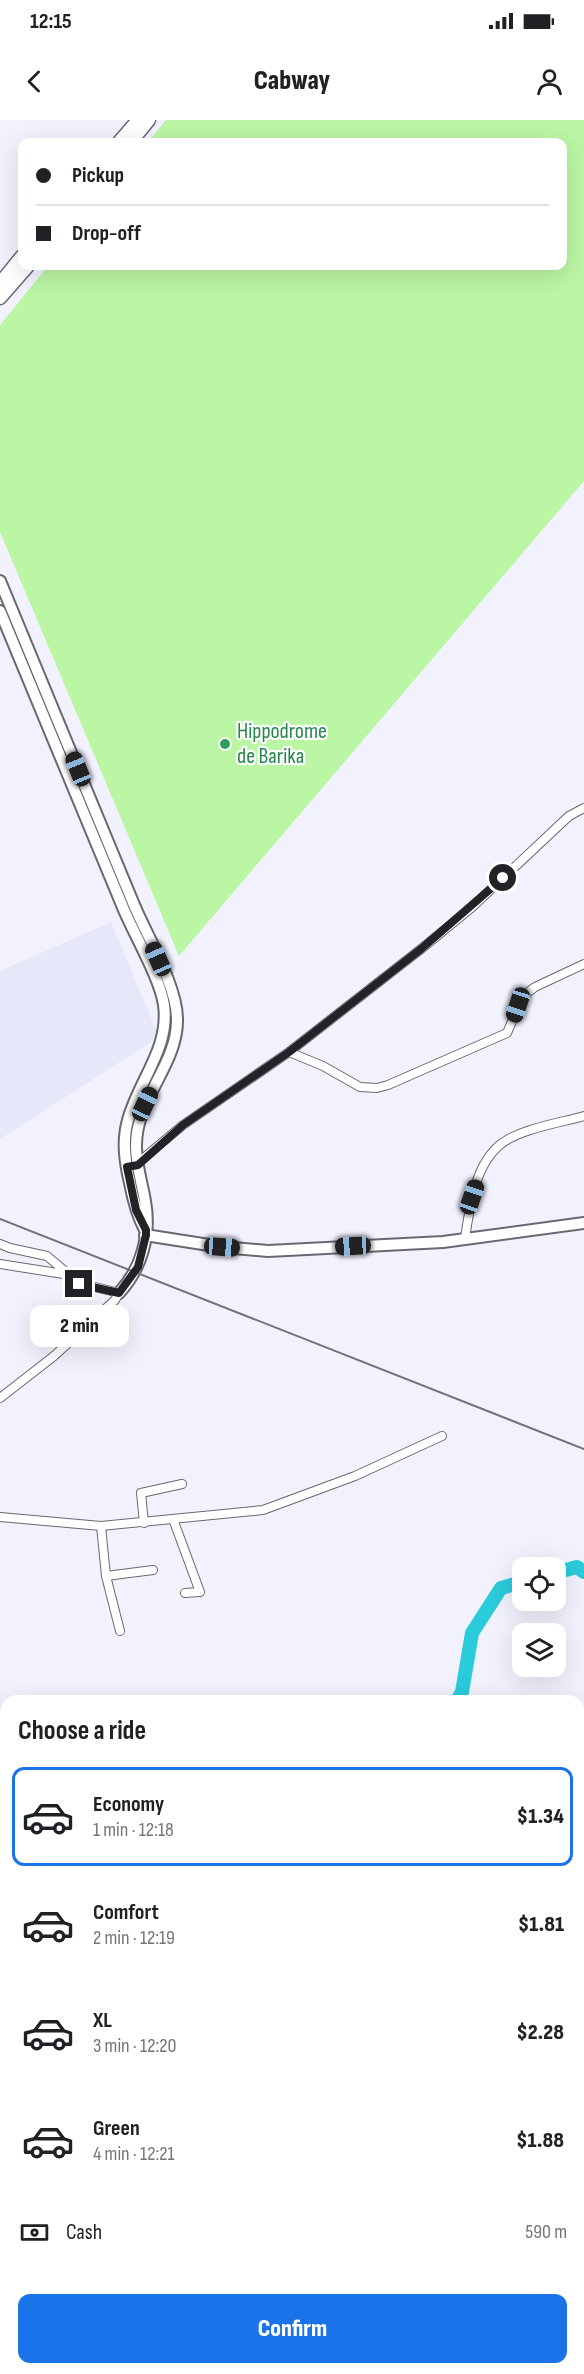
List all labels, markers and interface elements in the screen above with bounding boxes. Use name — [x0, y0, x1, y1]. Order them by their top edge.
text: 12:15 — [30, 8, 72, 35]
icon: back — [18, 65, 51, 98]
text: Cabway — [254, 65, 330, 97]
icon: person — [533, 65, 566, 98]
text: Pickup — [72, 162, 124, 189]
text: Drop-off — [72, 220, 141, 247]
place label: Hippodrome de Barika — [237, 718, 327, 770]
marker: Hippodrome de Barika — [218, 737, 232, 751]
car — [63, 749, 93, 789]
route start — [489, 864, 516, 891]
car — [142, 939, 174, 979]
car — [504, 985, 532, 1025]
car — [129, 1084, 161, 1124]
car — [458, 1177, 486, 1217]
car — [335, 1236, 371, 1256]
car — [203, 1237, 241, 1257]
route end — [65, 1270, 92, 1297]
callout: 2 min — [29, 1305, 128, 1347]
text: 2 min — [60, 1314, 99, 1338]
map controls — [512, 1557, 566, 1677]
button: locate — [512, 1557, 566, 1611]
button: layers — [512, 1623, 566, 1677]
text: Choose a ride — [18, 1715, 146, 1747]
icon: car — [21, 1790, 75, 1844]
text: Economy — [93, 1791, 164, 1818]
text: $1.34 — [517, 1803, 564, 1830]
text: 1 min · 12:18 — [93, 1818, 174, 1842]
icon: car — [21, 1898, 75, 1952]
text: Comfort — [93, 1899, 159, 1926]
text: $1.81 — [518, 1911, 564, 1938]
text: 2 min · 12:19 — [93, 1926, 175, 1950]
icon: car — [21, 2006, 75, 2060]
text: XL — [93, 2007, 112, 2034]
text: $2.28 — [516, 2019, 564, 2046]
text: 3 min · 12:20 — [93, 2034, 176, 2058]
icon: car — [21, 2114, 75, 2168]
text: Green — [93, 2115, 140, 2142]
text: $1.88 — [516, 2127, 564, 2154]
text: 4 min · 12:21 — [93, 2142, 175, 2166]
icon: cash — [18, 2216, 51, 2249]
text: Cash — [66, 2219, 102, 2246]
text: 590 m — [525, 2220, 567, 2244]
button: Confirm — [18, 2294, 567, 2363]

